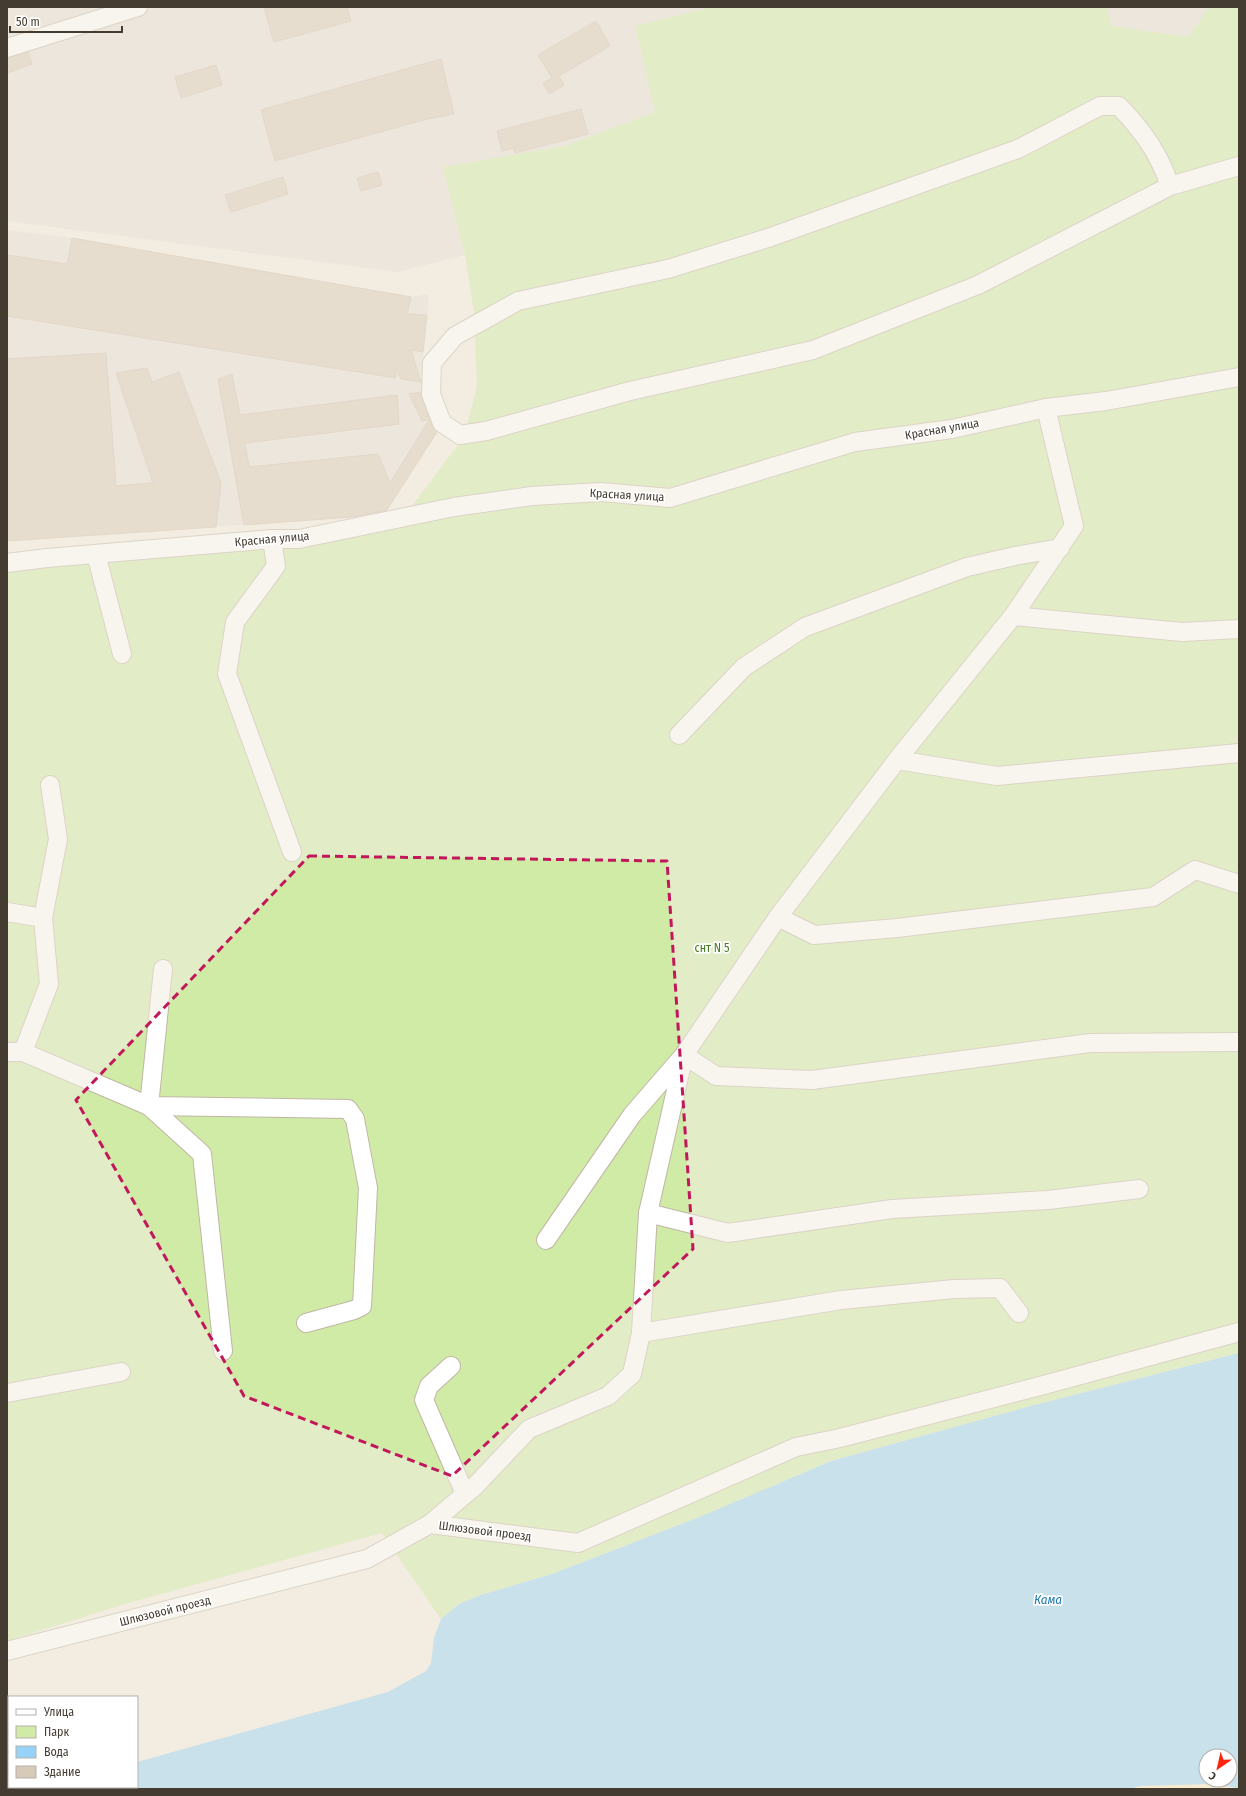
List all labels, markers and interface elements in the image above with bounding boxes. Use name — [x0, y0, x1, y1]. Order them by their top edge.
scale bar — [10, 8, 122, 34]
text: 50 m — [16, 15, 40, 29]
street label: Красная улица — [904, 416, 980, 442]
street label: Красная улица — [589, 486, 665, 504]
street label: Красная улица — [234, 529, 310, 549]
park label: снт N 5 — [695, 941, 730, 955]
street label: Шлюзовой проезд — [438, 1518, 532, 1544]
water label: Кама — [1034, 1592, 1062, 1607]
street label: Шлюзовой проезд — [118, 1593, 212, 1629]
legend — [8, 1696, 138, 1788]
text: Улица — [43, 1705, 74, 1719]
text: Парк — [44, 1725, 70, 1739]
text: Вода — [44, 1745, 69, 1759]
north arrow — [1198, 1748, 1238, 1788]
text: Здание — [44, 1765, 80, 1779]
text: С — [1206, 1769, 1219, 1783]

